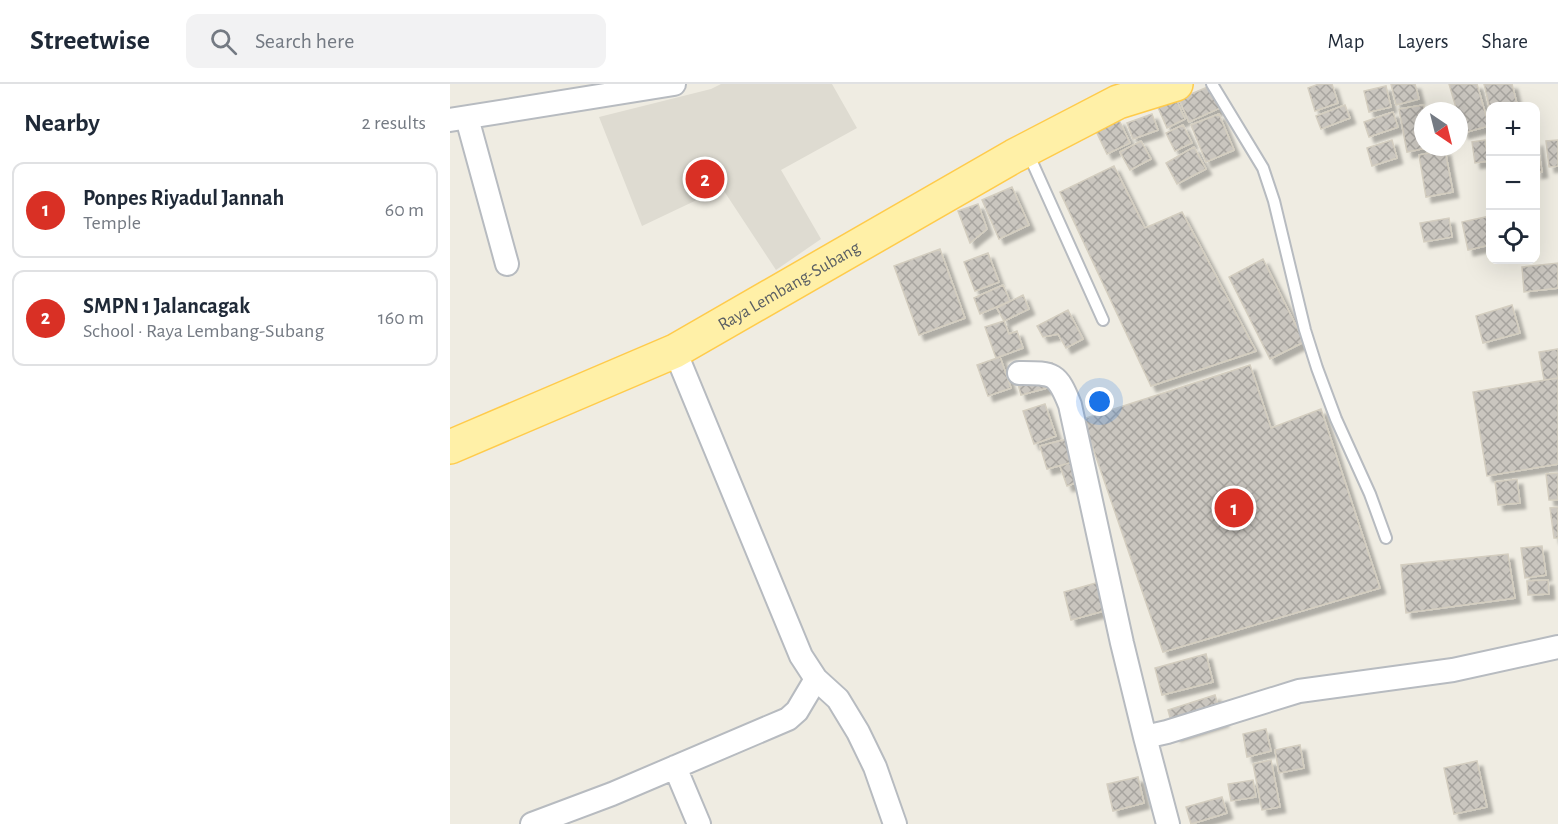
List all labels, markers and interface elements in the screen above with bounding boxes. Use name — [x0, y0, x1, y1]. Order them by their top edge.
search box — [186, 14, 606, 68]
icon: search — [207, 25, 240, 58]
text: Streetwise — [30, 27, 150, 55]
text: Search here — [255, 30, 354, 52]
text: Map — [1328, 31, 1364, 52]
text: Layers — [1397, 31, 1448, 52]
text: Share — [1481, 31, 1528, 52]
north arrow — [1414, 102, 1468, 156]
map controls — [1486, 102, 1540, 264]
button: + — [1486, 102, 1540, 156]
text: Nearby — [24, 110, 100, 136]
text: 2 results — [362, 113, 426, 133]
pin: 2 — [686, 156, 724, 202]
button: − — [1486, 156, 1540, 210]
text: Ponpes Riyadul Jannah — [83, 187, 284, 209]
text: 1 — [42, 200, 49, 220]
text: 60 m — [385, 200, 424, 220]
button: locate — [1486, 210, 1540, 264]
text: Temple — [83, 213, 141, 233]
street label: Raya Lembang-Subang — [715, 238, 864, 334]
text: SMPN 1 Jalancagak — [83, 295, 250, 317]
text: 2 — [41, 308, 50, 328]
text: 160 m — [378, 308, 424, 328]
text: School · Raya Lembang-Subang — [83, 321, 324, 341]
your location — [1085, 387, 1114, 416]
pin: 1 — [1214, 486, 1254, 530]

